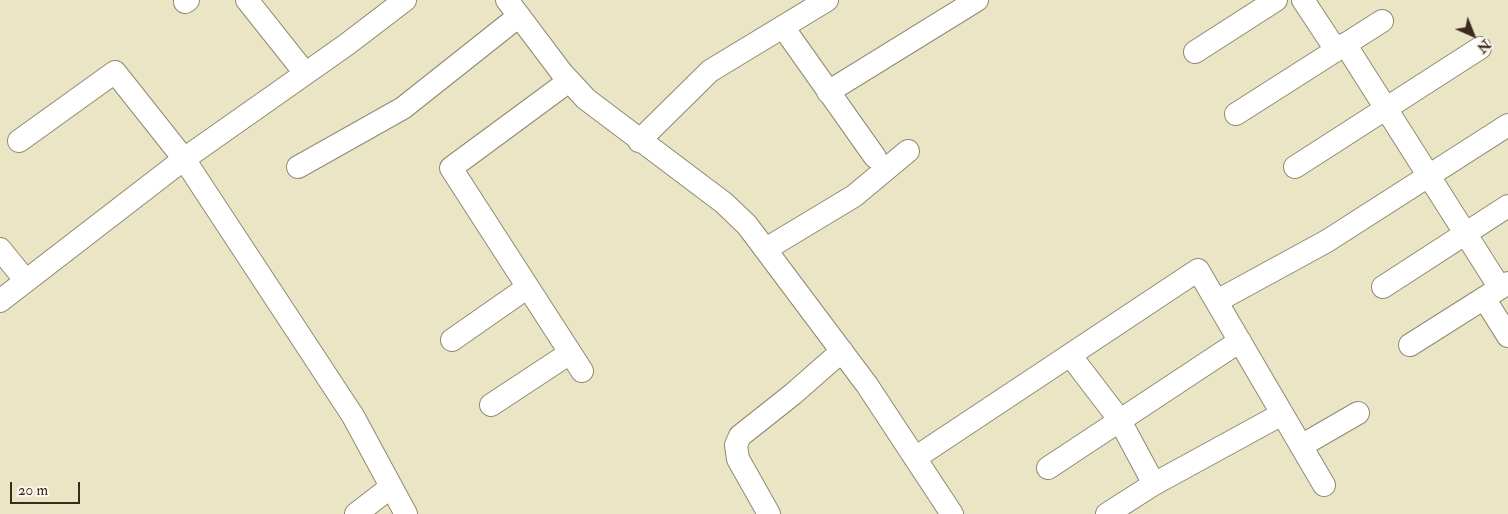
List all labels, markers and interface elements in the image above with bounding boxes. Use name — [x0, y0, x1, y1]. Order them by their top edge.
north arrow — [1448, 10, 1498, 60]
text: N — [1473, 36, 1494, 57]
scale bar — [12, 472, 82, 504]
text: 20 m — [18, 481, 48, 500]

